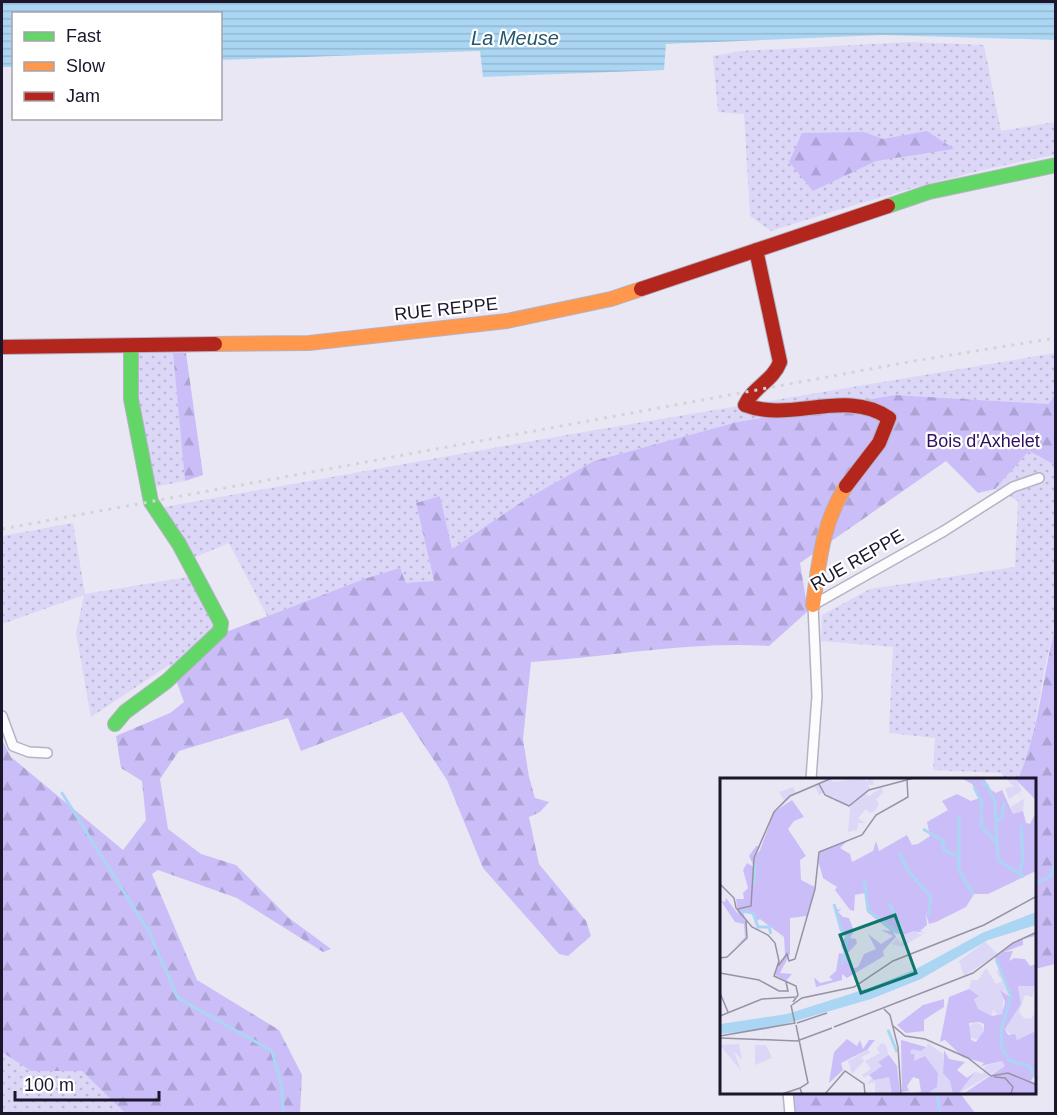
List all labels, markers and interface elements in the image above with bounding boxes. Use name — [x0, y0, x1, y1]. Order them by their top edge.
legend — [12, 12, 222, 120]
text: Fast — [66, 26, 101, 46]
water label: La Meuse — [471, 27, 559, 49]
text: Slow — [66, 56, 106, 76]
text: Jam — [66, 86, 100, 106]
street label: RUE REPPE — [393, 294, 499, 324]
park label: Bois d'Axhelet — [926, 431, 1040, 451]
street label: RUE REPPE — [807, 525, 907, 595]
inset map — [720, 778, 1036, 1094]
scale bar — [15, 1064, 159, 1102]
text: 100 m — [24, 1075, 74, 1095]

